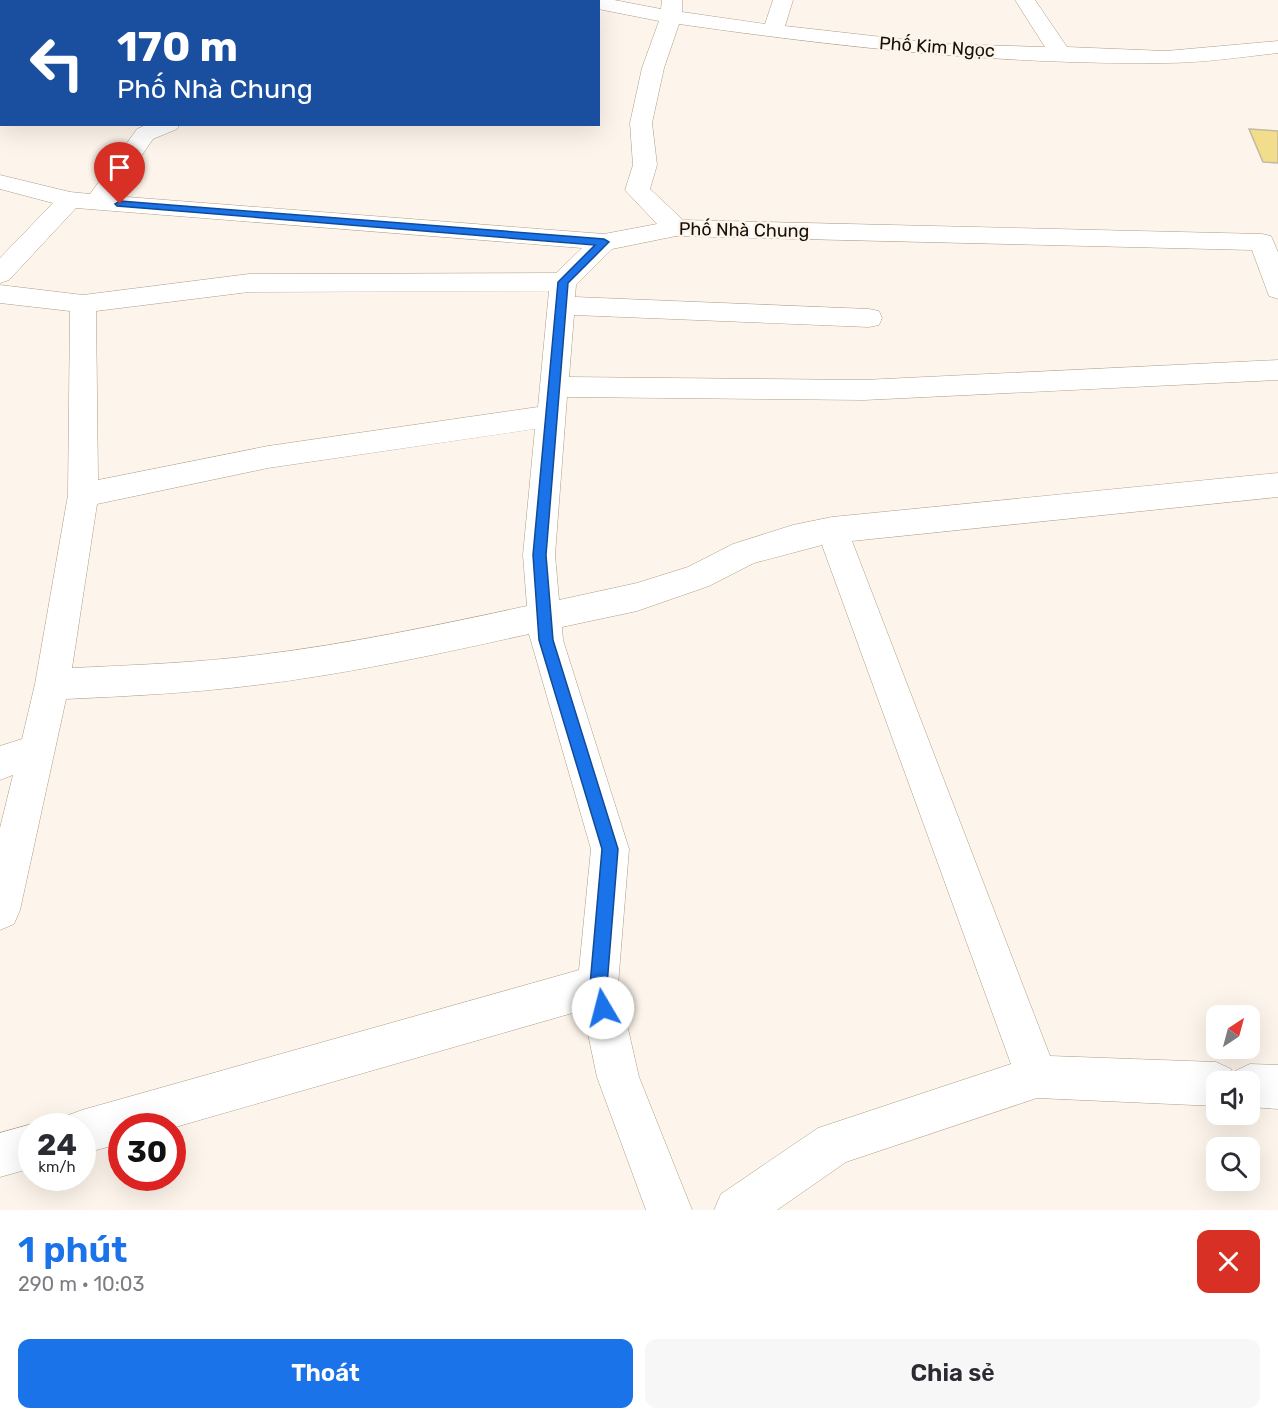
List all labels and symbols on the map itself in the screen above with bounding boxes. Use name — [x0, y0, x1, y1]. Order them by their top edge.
street label: Phố Kim Ngọc — [878, 31, 996, 62]
pin — [94, 142, 145, 204]
street label: Phố Nhà Chung — [679, 217, 809, 242]
position arrow — [571, 976, 635, 1040]
north arrow — [1206, 1005, 1260, 1059]
speed limit sign: 30 — [108, 1113, 186, 1191]

